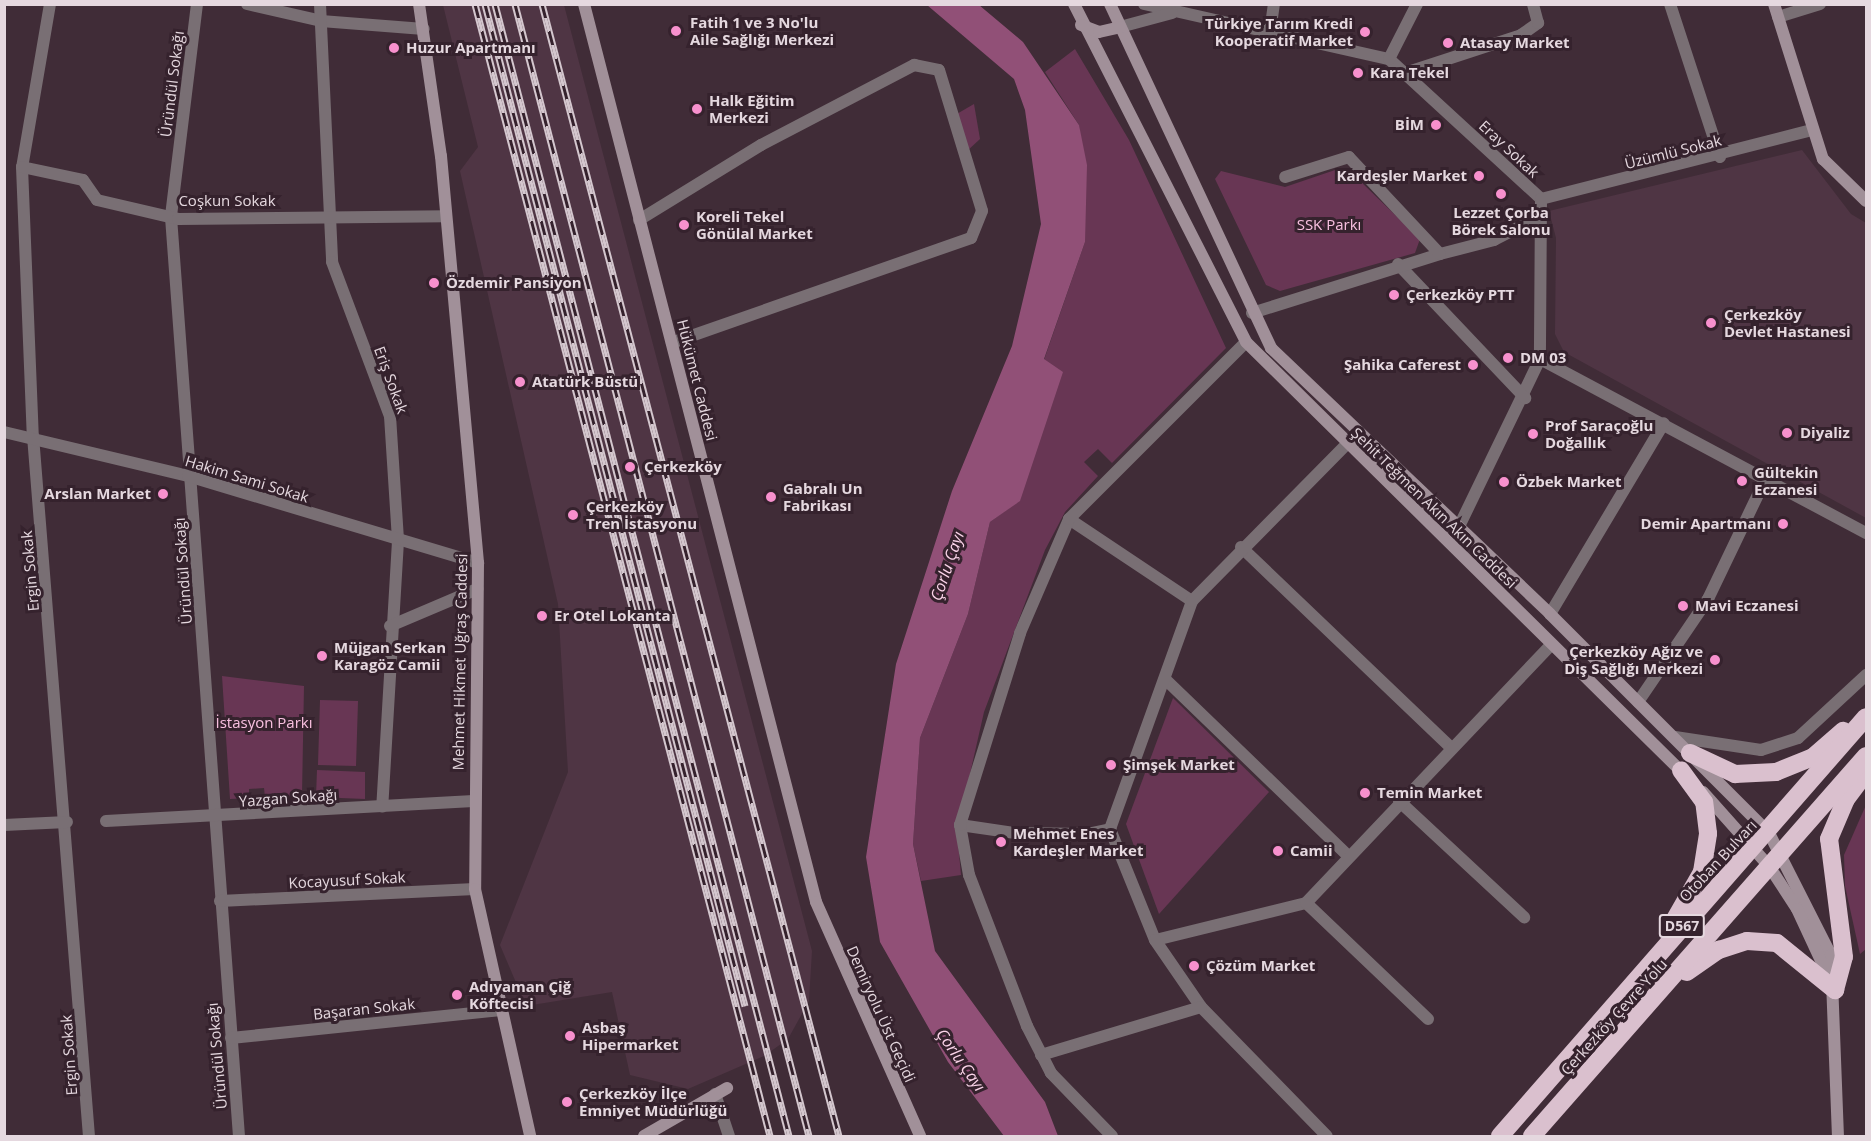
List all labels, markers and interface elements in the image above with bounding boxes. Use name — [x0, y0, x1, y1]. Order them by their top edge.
place label: Fatih 1 ve 3 No'lu Aile Sağlığı Merkezi — [690, 13, 834, 48]
place label: Türkiye Tarım Kredi Kooperatif Market — [1205, 14, 1353, 49]
marker: Fatih 1 ve 3 No'lu Aile Sağlığı Merkezi — [667, 22, 685, 40]
marker: Türkiye Tarım Kredi Kooperatif Market — [1358, 25, 1372, 39]
street label: Üründül Sokağı — [157, 30, 187, 138]
place label: Atasay Market — [1460, 34, 1570, 52]
marker: Atasay Market — [1441, 36, 1455, 50]
place label: Huzur Apartmanı — [406, 39, 536, 57]
marker: Huzur Apartmanı — [387, 41, 401, 55]
place label: Kara Tekel — [1370, 64, 1449, 82]
marker: Kara Tekel — [1351, 66, 1365, 80]
place label: Halk Eğitim Merkezi — [709, 91, 795, 126]
marker: Halk Eğitim Merkezi — [690, 102, 704, 116]
place label: BİM — [1395, 116, 1424, 134]
street label: Eray Sokak — [1475, 117, 1543, 181]
marker: BİM — [1429, 118, 1443, 132]
street label: Üzümlü Sokak — [1623, 131, 1723, 173]
place label: Kardeşler Market — [1337, 167, 1467, 185]
marker: Kardeşler Market — [1472, 169, 1486, 183]
marker: Lezzet Çorba Börek Salonu — [1494, 187, 1508, 201]
street label: Coşkun Sokak — [178, 192, 276, 210]
place label: Lezzet Çorba Börek Salonu — [1451, 203, 1551, 238]
place label: Koreli Tekel Gönülal Market — [696, 207, 813, 242]
park label: SSK Parkı — [1297, 216, 1361, 234]
marker: Koreli Tekel Gönülal Market — [677, 218, 691, 232]
place label: Özdemir Pansiyon — [446, 274, 582, 292]
marker: Özdemir Pansiyon — [427, 276, 441, 290]
place label: Çerkezköy PTT — [1406, 286, 1515, 304]
marker: Çerkezköy PTT — [1387, 288, 1401, 302]
place label: Çerkezköy Devlet Hastanesi — [1724, 305, 1851, 340]
marker: Çerkezköy Devlet Hastanesi — [1702, 314, 1720, 332]
street label: Hükümet Caddesi — [673, 317, 721, 443]
street label: Eriş Sokak — [370, 344, 412, 416]
place label: DM 03 — [1520, 349, 1566, 367]
marker: DM 03 — [1501, 351, 1515, 365]
place label: Şahika Caferest — [1344, 356, 1461, 374]
marker: Şahika Caferest — [1466, 358, 1480, 372]
place label: Atatürk Büstü — [532, 373, 638, 391]
marker: Atatürk Büstü — [513, 375, 527, 389]
place label: Prof Saraçoğlu Doğallık — [1545, 416, 1653, 451]
street label: Şehit Teğmen Akın Akın Caddesi — [1348, 424, 1520, 592]
marker: Diyaliz — [1778, 424, 1796, 442]
place label: Diyaliz — [1800, 424, 1850, 442]
marker: Prof Saraçoğlu Doğallık — [1526, 427, 1540, 441]
street label: Hakim Sami Sokak — [183, 452, 311, 506]
marker: Çerkezköy — [621, 458, 639, 476]
place label: Çerkezköy — [644, 458, 722, 476]
place label: Gültekin Eczanesi — [1754, 463, 1818, 498]
place label: Özbek Market — [1516, 473, 1621, 491]
marker: Gültekin Eczanesi — [1735, 474, 1749, 488]
marker: Özbek Market — [1497, 475, 1511, 489]
place label: Gabralı Un Fabrikası — [783, 479, 863, 514]
place label: Arslan Market — [44, 485, 151, 503]
marker: Arslan Market — [156, 487, 170, 501]
marker: Gabralı Un Fabrikası — [764, 490, 778, 504]
place label: Çerkezköy Tren İstasyonu — [586, 497, 697, 532]
marker: Çerkezköy Tren İstasyonu — [564, 506, 582, 524]
place label: Demir Apartmanı — [1641, 515, 1771, 533]
street label: Üründül Sokağı — [170, 517, 196, 625]
marker: Demir Apartmanı — [1776, 517, 1790, 531]
water label: Çorlu Çayı — [926, 529, 968, 603]
street label: Ergin Sokak — [18, 530, 42, 612]
street label: Mehmet Hikmet Uğraş Caddesi — [449, 553, 471, 771]
place label: Mavi Eczanesi — [1695, 597, 1798, 615]
marker: Mavi Eczanesi — [1676, 599, 1690, 613]
place label: Er Otel Lokanta — [554, 607, 670, 625]
marker: Er Otel Lokanta — [535, 609, 549, 623]
place label: Müjgan Serkan Karagöz Camii — [334, 638, 446, 673]
place label: Çerkezköy Ağız ve Diş Sağlığı Merkezi — [1564, 642, 1703, 677]
marker: Müjgan Serkan Karagöz Camii — [315, 649, 329, 663]
marker: Çerkezköy Ağız ve Diş Sağlığı Merkezi — [1708, 653, 1722, 667]
park label: İstasyon Parkı — [216, 714, 312, 732]
place label: Şimşek Market — [1123, 756, 1235, 774]
marker: Şimşek Market — [1104, 758, 1118, 772]
place label: Temin Market — [1377, 784, 1482, 802]
street label: Yazgan Sokağı — [238, 786, 338, 810]
marker: Temin Market — [1358, 786, 1372, 800]
street label: Otoban Bulvarı — [1676, 816, 1760, 906]
place label: Mehmet Enes Kardeşler Market — [1013, 824, 1143, 859]
marker: Mehmet Enes Kardeşler Market — [994, 835, 1008, 849]
place label: Camii — [1290, 842, 1333, 860]
marker: Camii — [1271, 844, 1285, 858]
street label: Kocayusuf Sokak — [288, 868, 406, 892]
road number: D567 — [1658, 915, 1706, 937]
street label: Demiryolu Üst Geçidi — [843, 943, 919, 1085]
street label: Çerkezköy Çevre Yolu — [1557, 955, 1671, 1079]
place label: Çözüm Market — [1206, 957, 1315, 975]
marker: Çözüm Market — [1187, 959, 1201, 973]
place label: Adıyaman Çiğ Köftecisi — [469, 977, 571, 1012]
marker: Adıyaman Çiğ Köftecisi — [450, 988, 464, 1002]
street label: Başaran Sokak — [312, 995, 416, 1023]
street label: Üründül Sokağı — [203, 1002, 231, 1110]
street label: Ergin Sokak — [57, 1014, 81, 1096]
place label: Asbaş Hipermarket — [582, 1018, 678, 1053]
water label: Çorlu Çayı — [932, 1025, 990, 1095]
marker: Asbaş Hipermarket — [563, 1029, 577, 1043]
place label: Çerkezköy İlçe Emniyet Müdürlüğü — [579, 1084, 727, 1119]
marker: Çerkezköy İlçe Emniyet Müdürlüğü — [560, 1095, 574, 1109]

